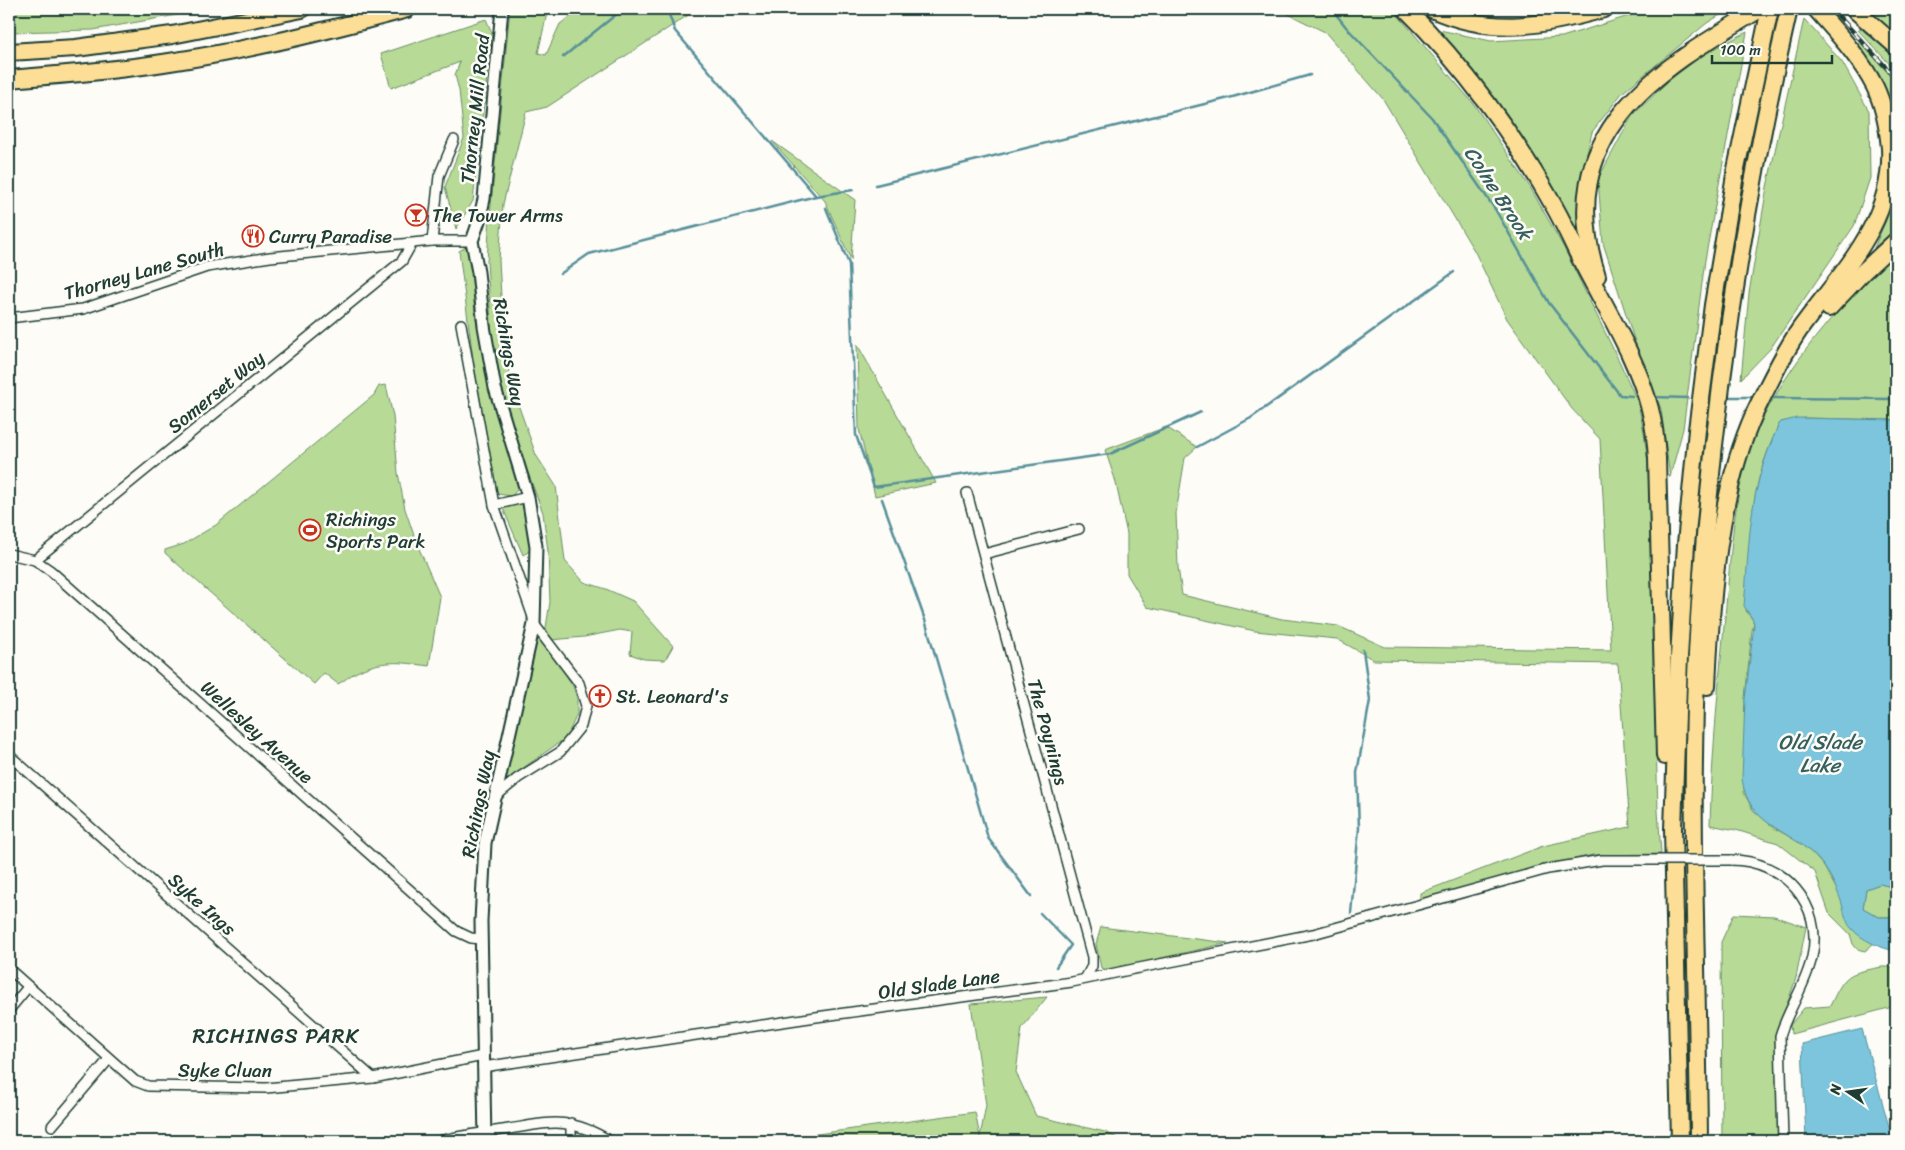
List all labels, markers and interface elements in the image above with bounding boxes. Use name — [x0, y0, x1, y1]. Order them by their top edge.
street label: Thorney Mill Road — [451, 31, 499, 185]
scale bar — [1712, 32, 1832, 64]
text: 100 m — [1720, 37, 1761, 63]
water label: Colne Brook — [1454, 139, 1543, 249]
place label: The Tower Arms — [432, 199, 563, 232]
bar icon: The Tower Arms — [404, 203, 428, 227]
place label: Curry Paradise — [269, 220, 392, 253]
restaurant icon: Curry Paradise — [241, 224, 265, 248]
street label: Thorney Lane South — [60, 232, 228, 310]
street label: Richings Way — [483, 295, 535, 409]
street label: Somerset Way — [160, 342, 272, 442]
place label: Richings Sports Park — [326, 503, 426, 558]
sports icon: Richings Sports Park — [298, 518, 322, 542]
street label: Wellesley Avenue — [193, 672, 321, 792]
street label: The Poynings — [1018, 675, 1078, 789]
place label: St. Leonard's — [616, 680, 729, 713]
church icon: St. Leonard's — [588, 684, 612, 708]
water label: Old Slade Lake — [1778, 725, 1863, 783]
street label: Richings Way — [451, 747, 505, 861]
street label: Syke Ings — [160, 864, 244, 944]
street label: Old Slade Lane — [876, 959, 1002, 1009]
district label: RICHINGS PARK — [193, 1017, 360, 1055]
street label: Syke Cluan — [178, 1054, 272, 1087]
north arrow — [1822, 1068, 1872, 1118]
text: N — [1822, 1081, 1849, 1098]

